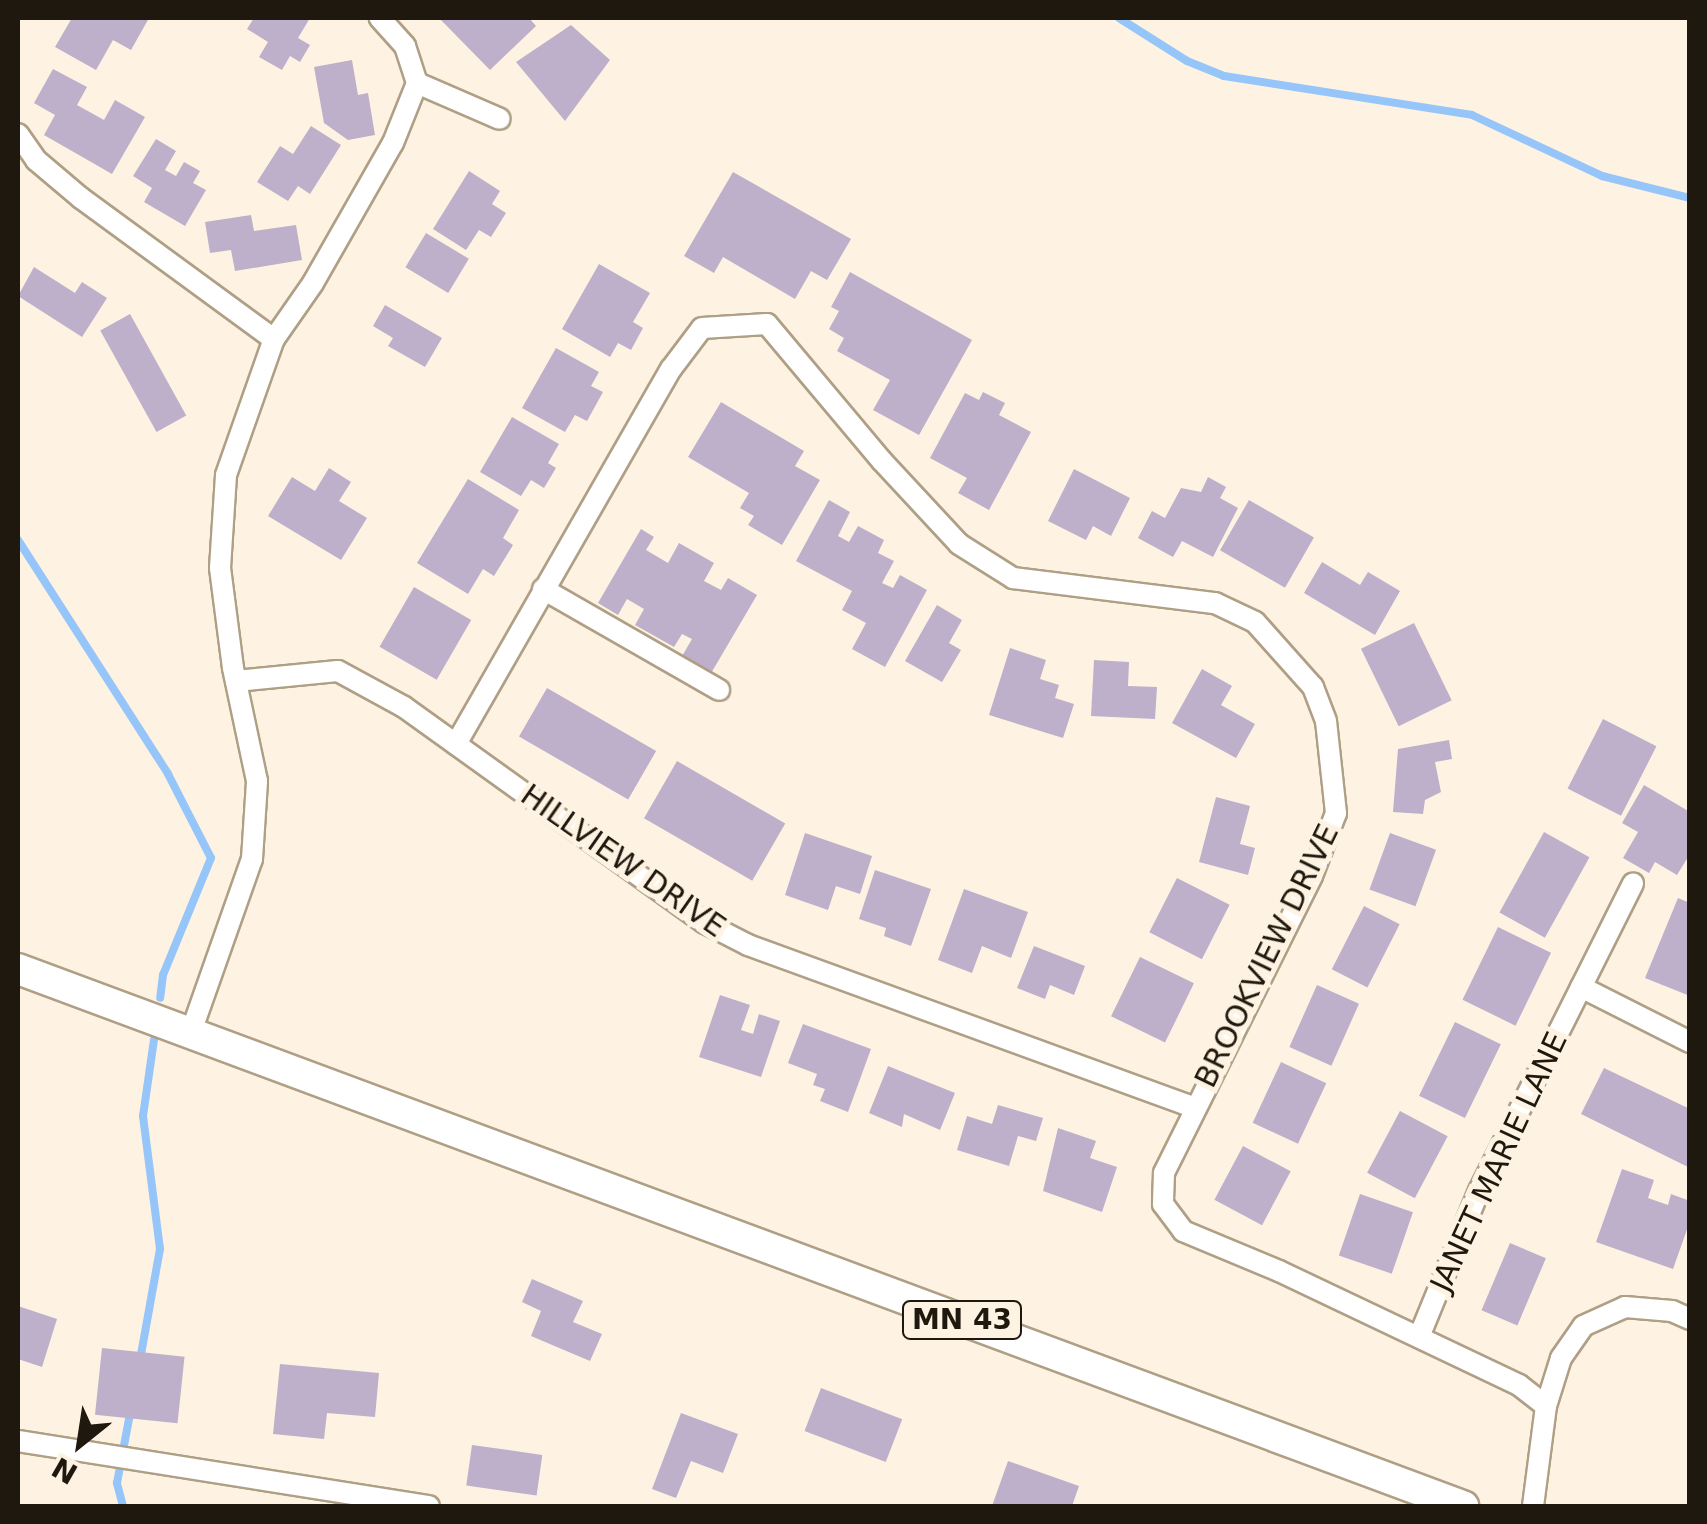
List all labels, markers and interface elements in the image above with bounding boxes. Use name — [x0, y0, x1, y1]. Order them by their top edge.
street label: HILLVIEW DRIVE — [514, 777, 732, 945]
street label: BROOKVIEW DRIVE — [1188, 819, 1346, 1093]
street label: JANET MARIE LANE — [1423, 1027, 1575, 1297]
road number: MN 43 — [900, 1297, 1024, 1343]
north arrow — [30, 1394, 130, 1494]
text: N — [46, 1450, 83, 1491]

